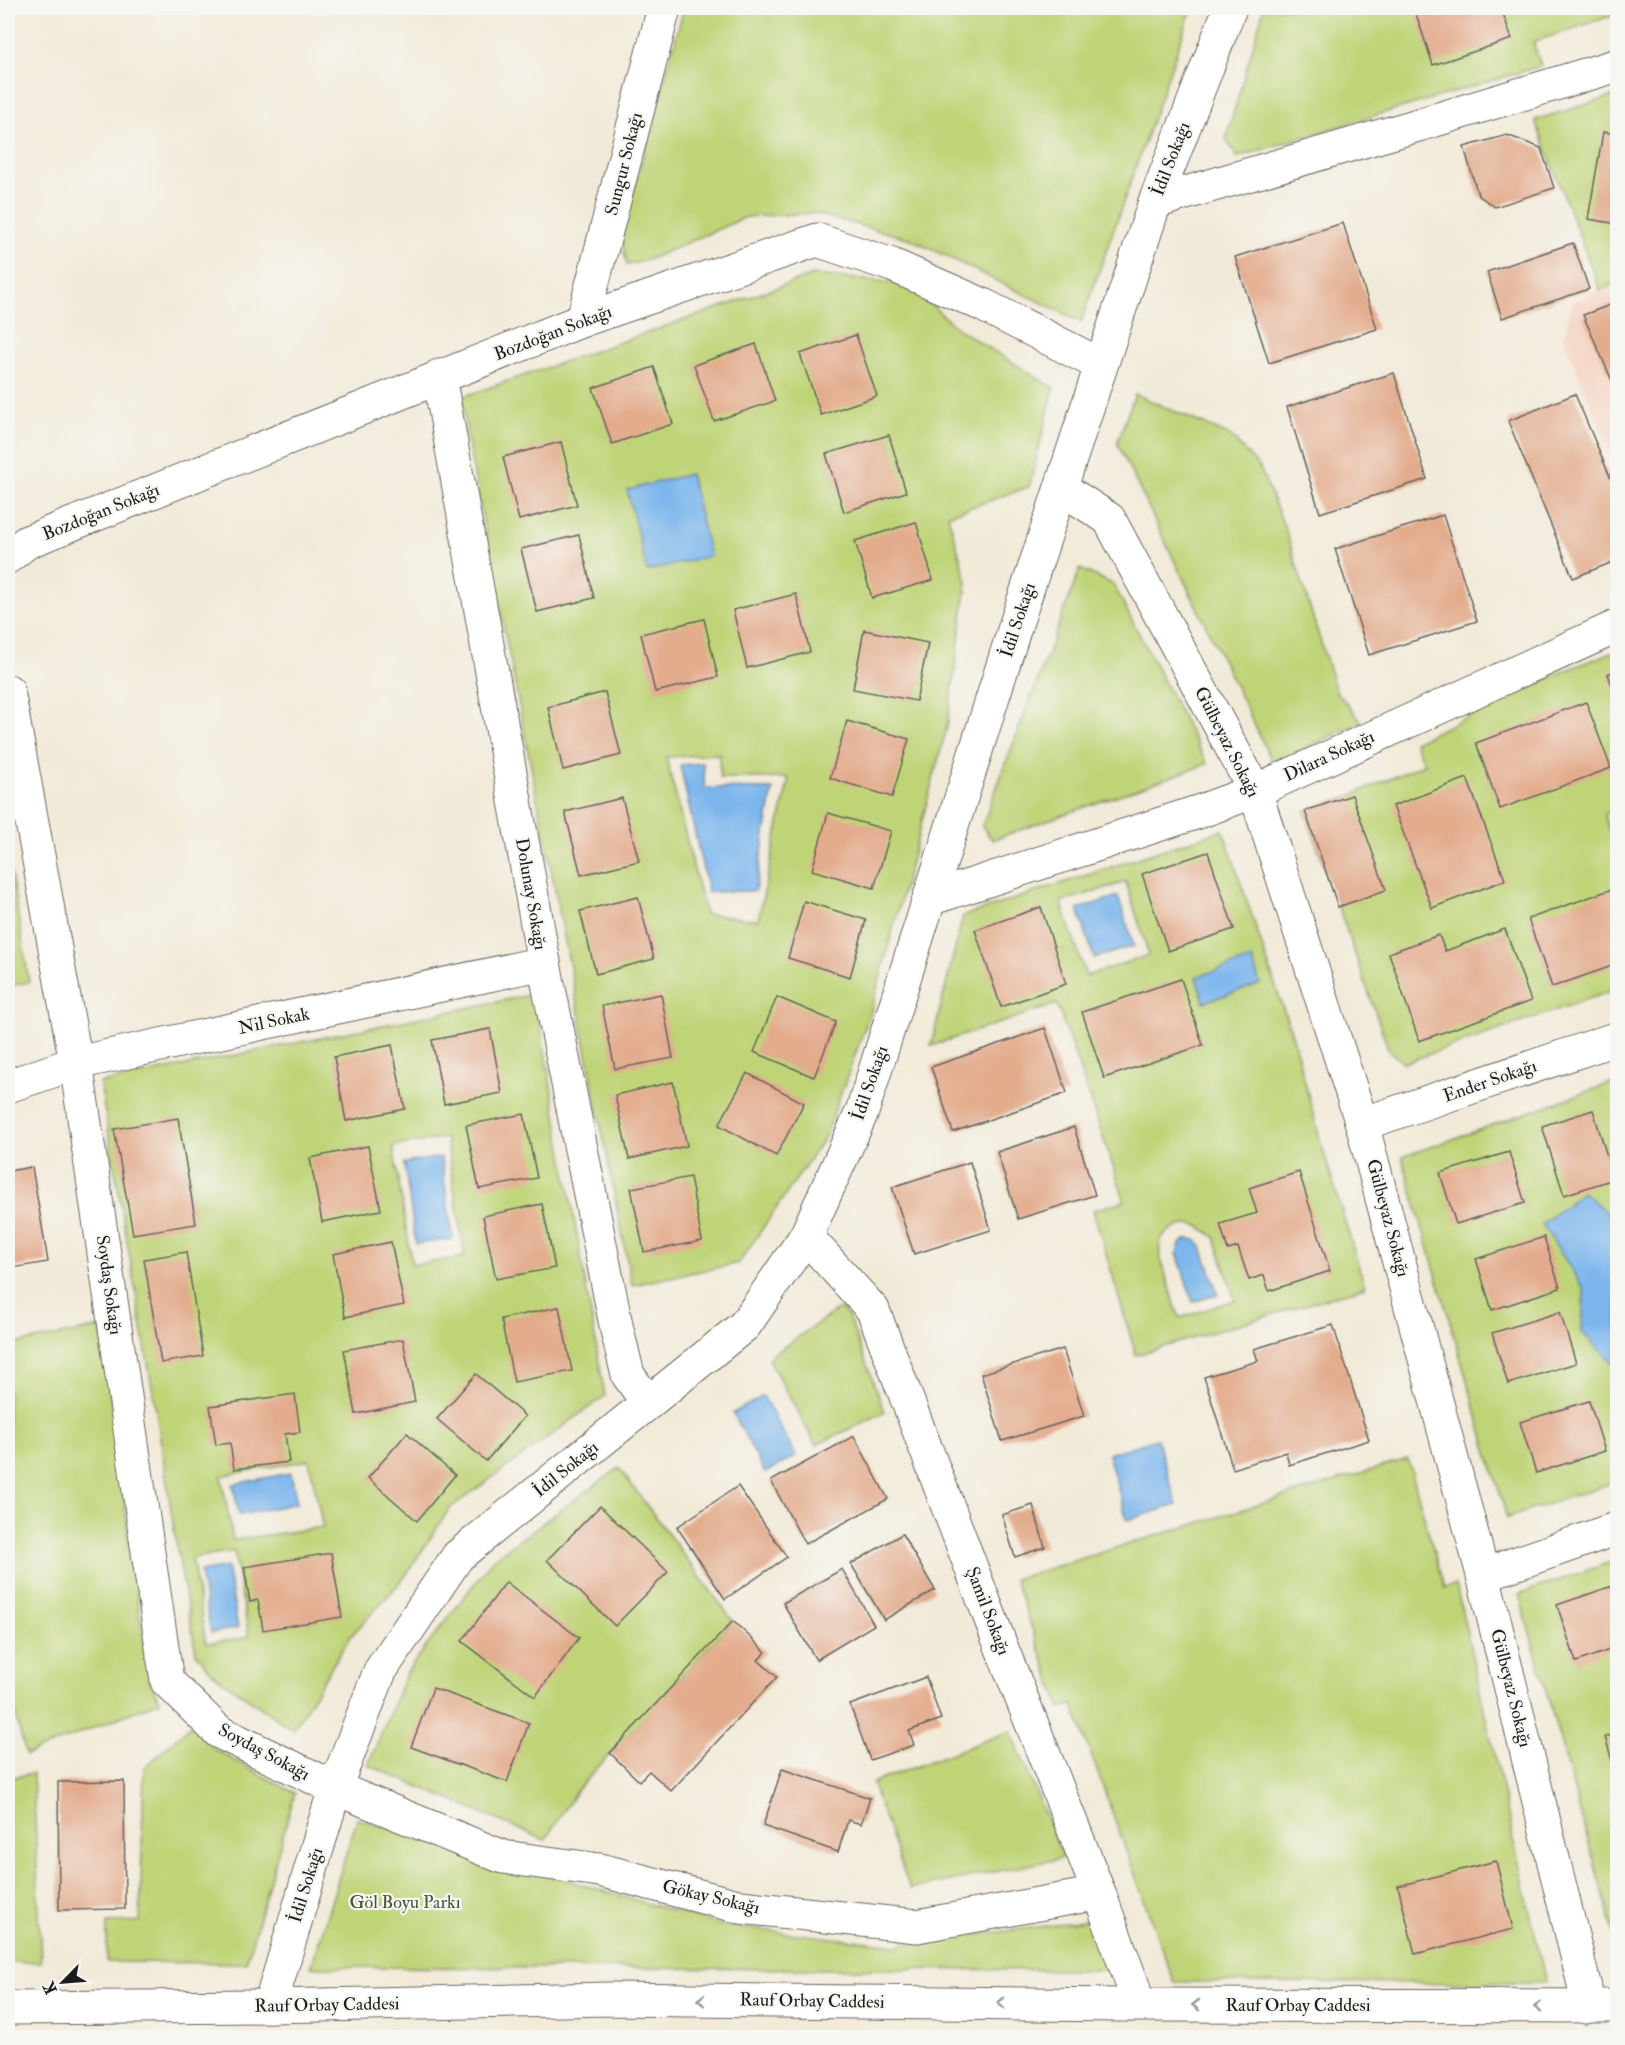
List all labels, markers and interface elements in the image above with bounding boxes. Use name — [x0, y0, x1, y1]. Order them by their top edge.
street label: Sungur Sokağı — [600, 110, 648, 218]
street label: İdil Sokağı — [1146, 119, 1196, 199]
street label: Bozdoğan Sokağı — [491, 300, 615, 366]
street label: Bozdoğan Sokağı — [39, 478, 163, 546]
street label: İdil Sokağı — [995, 579, 1041, 660]
street label: Gülbeyaz Sokağı — [1189, 683, 1265, 801]
street label: Dilara Sokağı — [1280, 725, 1378, 787]
street label: Dolunay Sokağı — [510, 836, 552, 952]
street label: Nil Sokak — [236, 1002, 312, 1040]
street label: İdil Sokağı — [847, 1042, 894, 1123]
street label: Ender Sokağı — [1440, 1054, 1540, 1108]
street label: Gülbeyaz Sokağı — [1361, 1156, 1415, 1280]
street label: Soydaş Sokağı — [91, 1234, 127, 1337]
street label: İdil Sokağı — [529, 1436, 603, 1502]
street label: Şamil Sokağı — [961, 1564, 1015, 1659]
street label: Gülbeyaz Sokağı — [1485, 1626, 1537, 1750]
street label: Soydaş Sokağı — [214, 1718, 314, 1786]
street label: İdil Sokağı — [284, 1844, 328, 1925]
street label: Gökay Sokağı — [660, 1875, 762, 1919]
park label: Göl Boyu Parkı — [349, 1891, 461, 1914]
north arrow — [33, 1952, 93, 2012]
text: K — [39, 1978, 62, 1997]
street label: Rauf Orbay Caddesi — [739, 1988, 885, 2014]
street label: Rauf Orbay Caddesi — [254, 1992, 400, 2018]
one-way arrow — [697, 1994, 706, 2006]
street label: Rauf Orbay Caddesi — [1225, 1994, 1371, 2017]
one-way arrow — [997, 1997, 1006, 2009]
one-way arrow — [1192, 1999, 1201, 2011]
one-way arrow — [1534, 2001, 1543, 2013]

